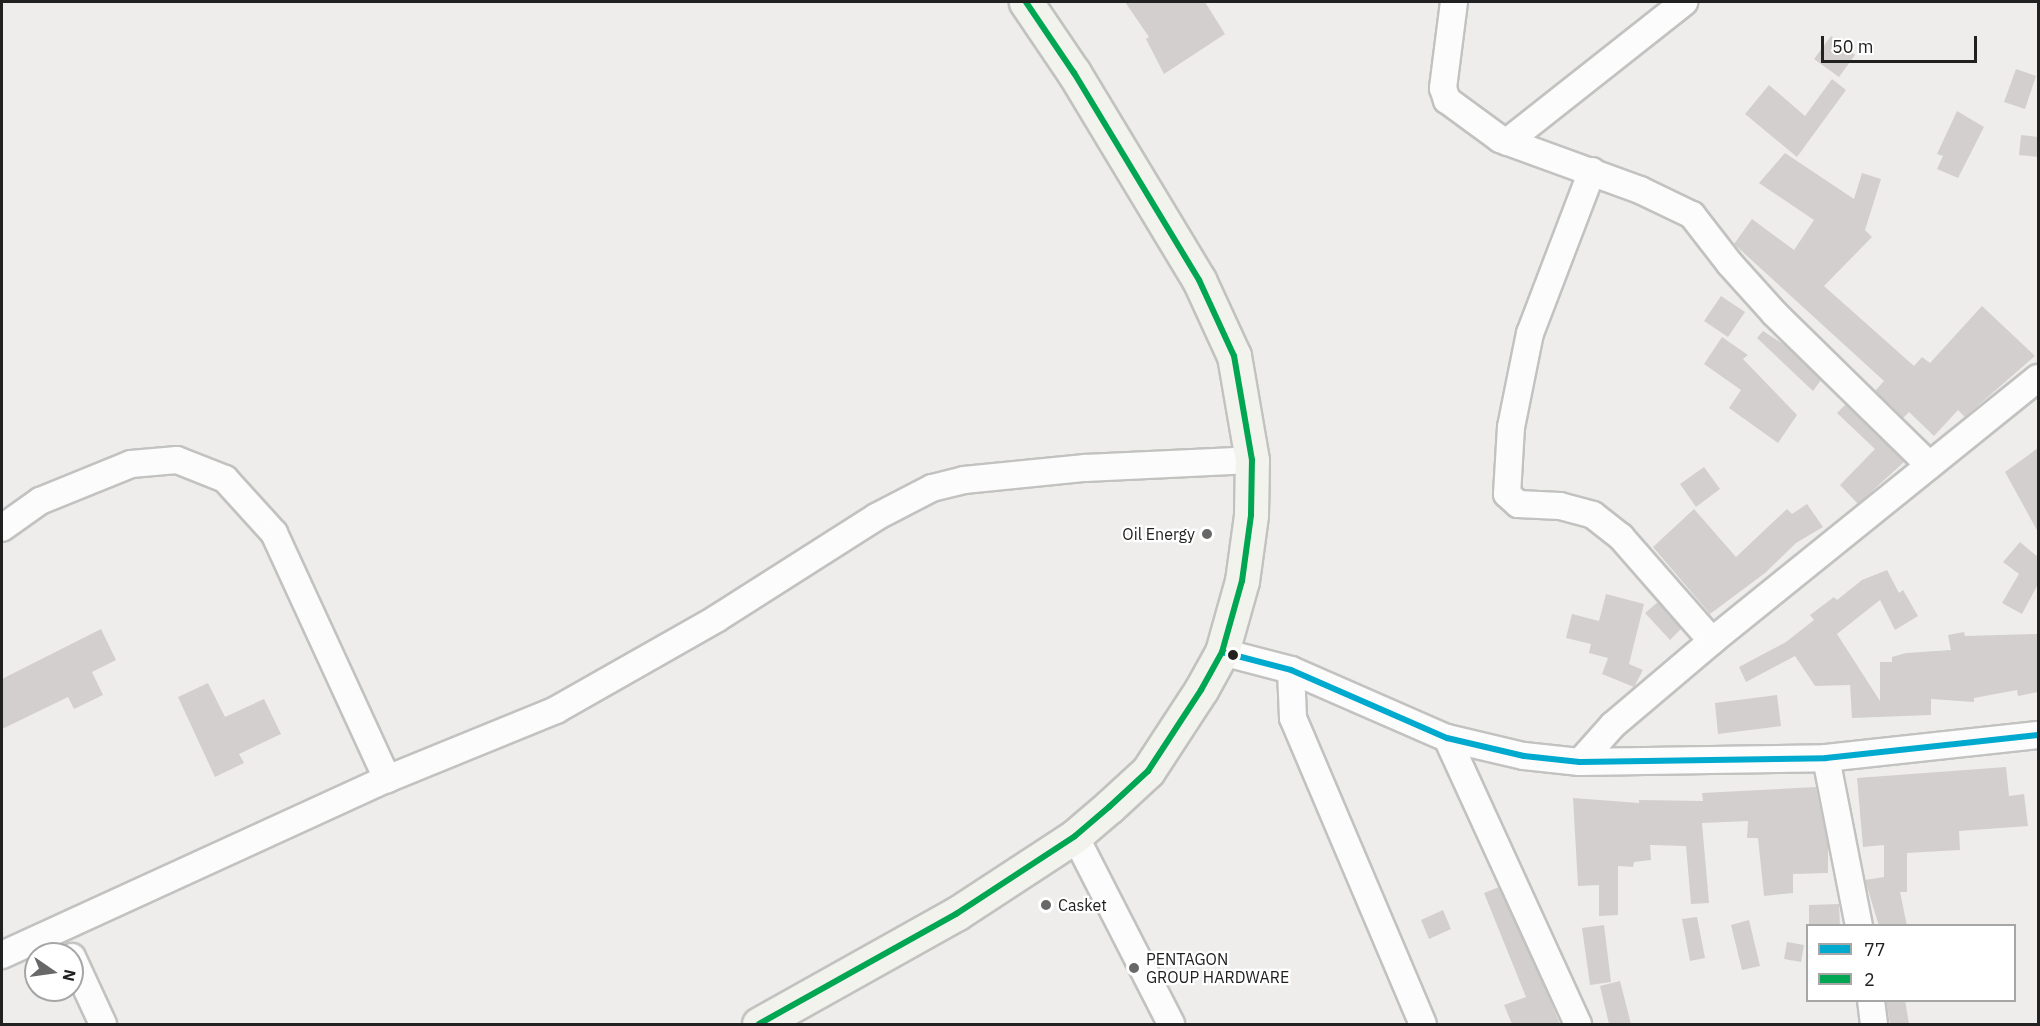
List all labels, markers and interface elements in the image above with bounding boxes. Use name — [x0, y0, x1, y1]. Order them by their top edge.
scale bar — [1824, 24, 1980, 62]
text: 50 m — [1832, 35, 1874, 58]
place label: Oil Energy — [1122, 524, 1195, 544]
marker: Oil Energy — [1200, 527, 1214, 541]
unlabelled marker — [1227, 649, 1239, 661]
place label: Casket — [1058, 895, 1107, 915]
marker: Casket — [1039, 898, 1053, 912]
legend — [1806, 924, 2016, 1002]
text: 77 — [1864, 938, 1886, 961]
north arrow — [24, 942, 84, 1002]
place label: PENTAGON GROUP HARDWARE — [1146, 949, 1289, 987]
marker: PENTAGON GROUP HARDWARE — [1127, 961, 1141, 975]
text: N — [59, 968, 81, 983]
text: 2 — [1864, 968, 1875, 991]

